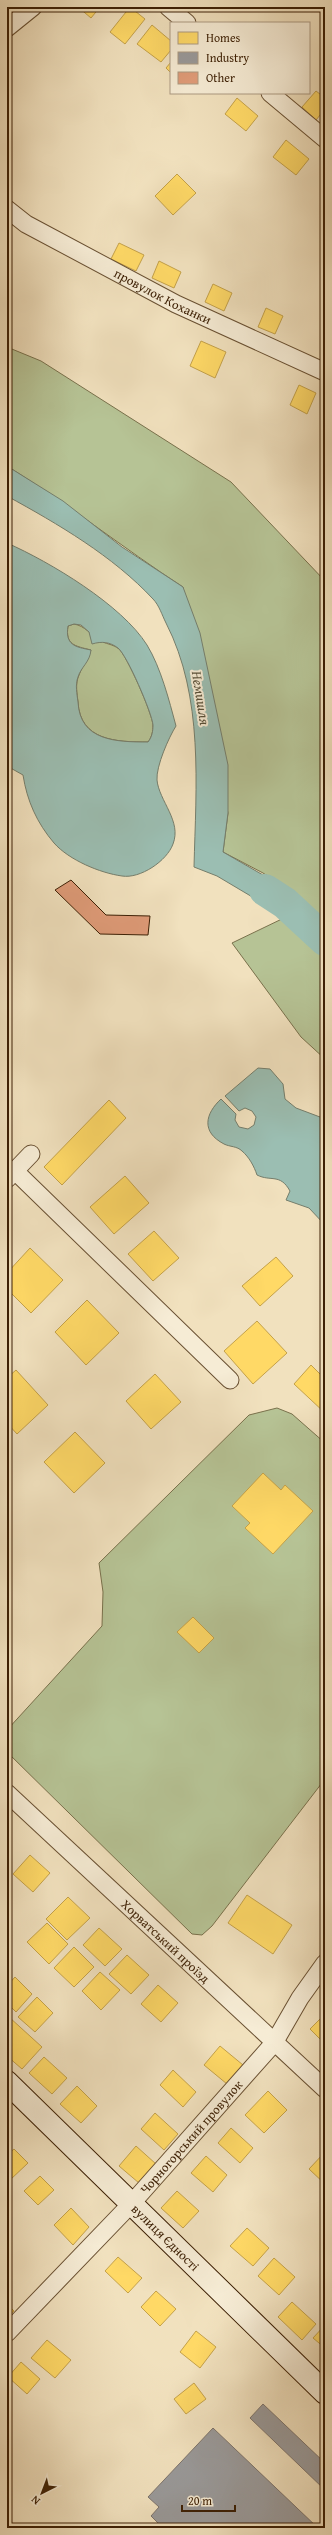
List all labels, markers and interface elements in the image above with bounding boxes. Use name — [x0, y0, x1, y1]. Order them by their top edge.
legend — [170, 22, 310, 94]
text: Homes — [206, 29, 241, 46]
text: Industry — [206, 49, 249, 66]
text: Other — [206, 69, 235, 86]
street label: провулок Коханки — [111, 263, 215, 329]
water label: Немишля — [187, 670, 215, 727]
street label: Хорватський проїзд — [117, 1895, 215, 1987]
street label: Чорногорський провулок — [135, 2075, 247, 2198]
street label: вулиця Єдності — [127, 2199, 204, 2275]
north arrow — [22, 2473, 62, 2513]
scale bar — [182, 2487, 235, 2513]
text: N — [27, 2492, 43, 2509]
text: 20 m — [188, 2492, 212, 2509]

